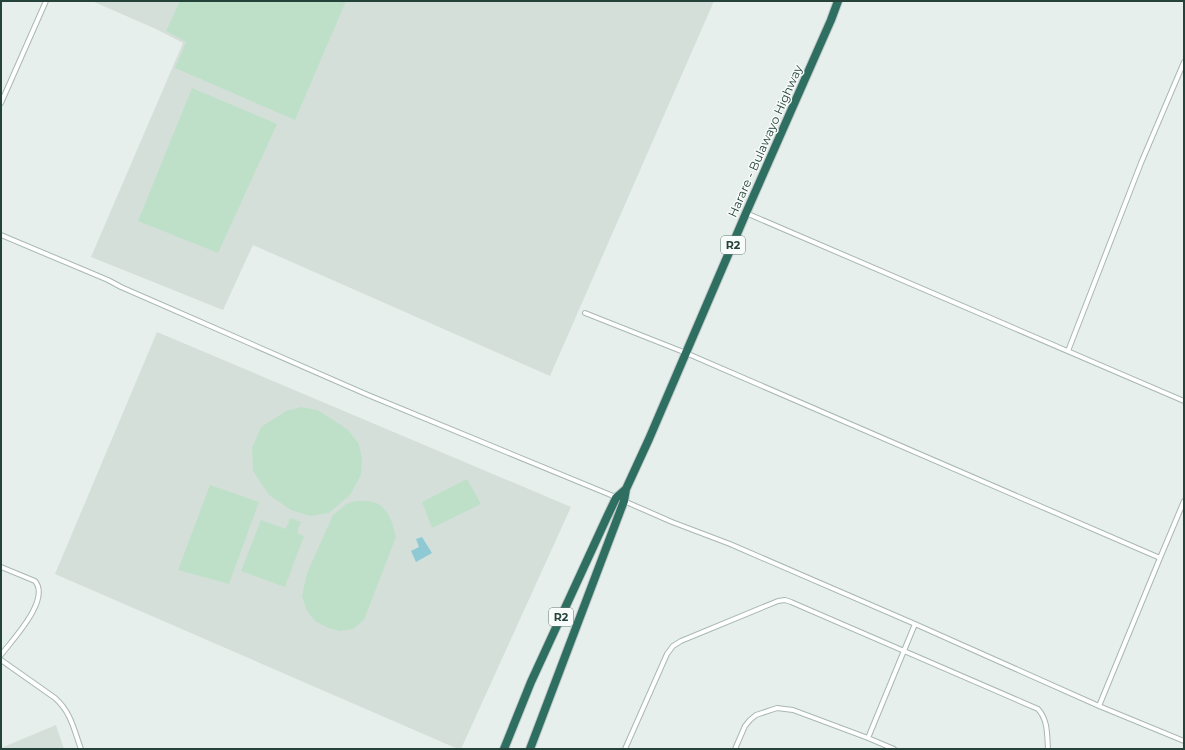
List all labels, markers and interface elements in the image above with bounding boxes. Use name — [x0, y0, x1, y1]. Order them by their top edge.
street label: Harare - Bulawayo Highway — [725, 62, 806, 220]
road number: R2 — [721, 236, 745, 254]
road number: R2 — [549, 608, 573, 626]

